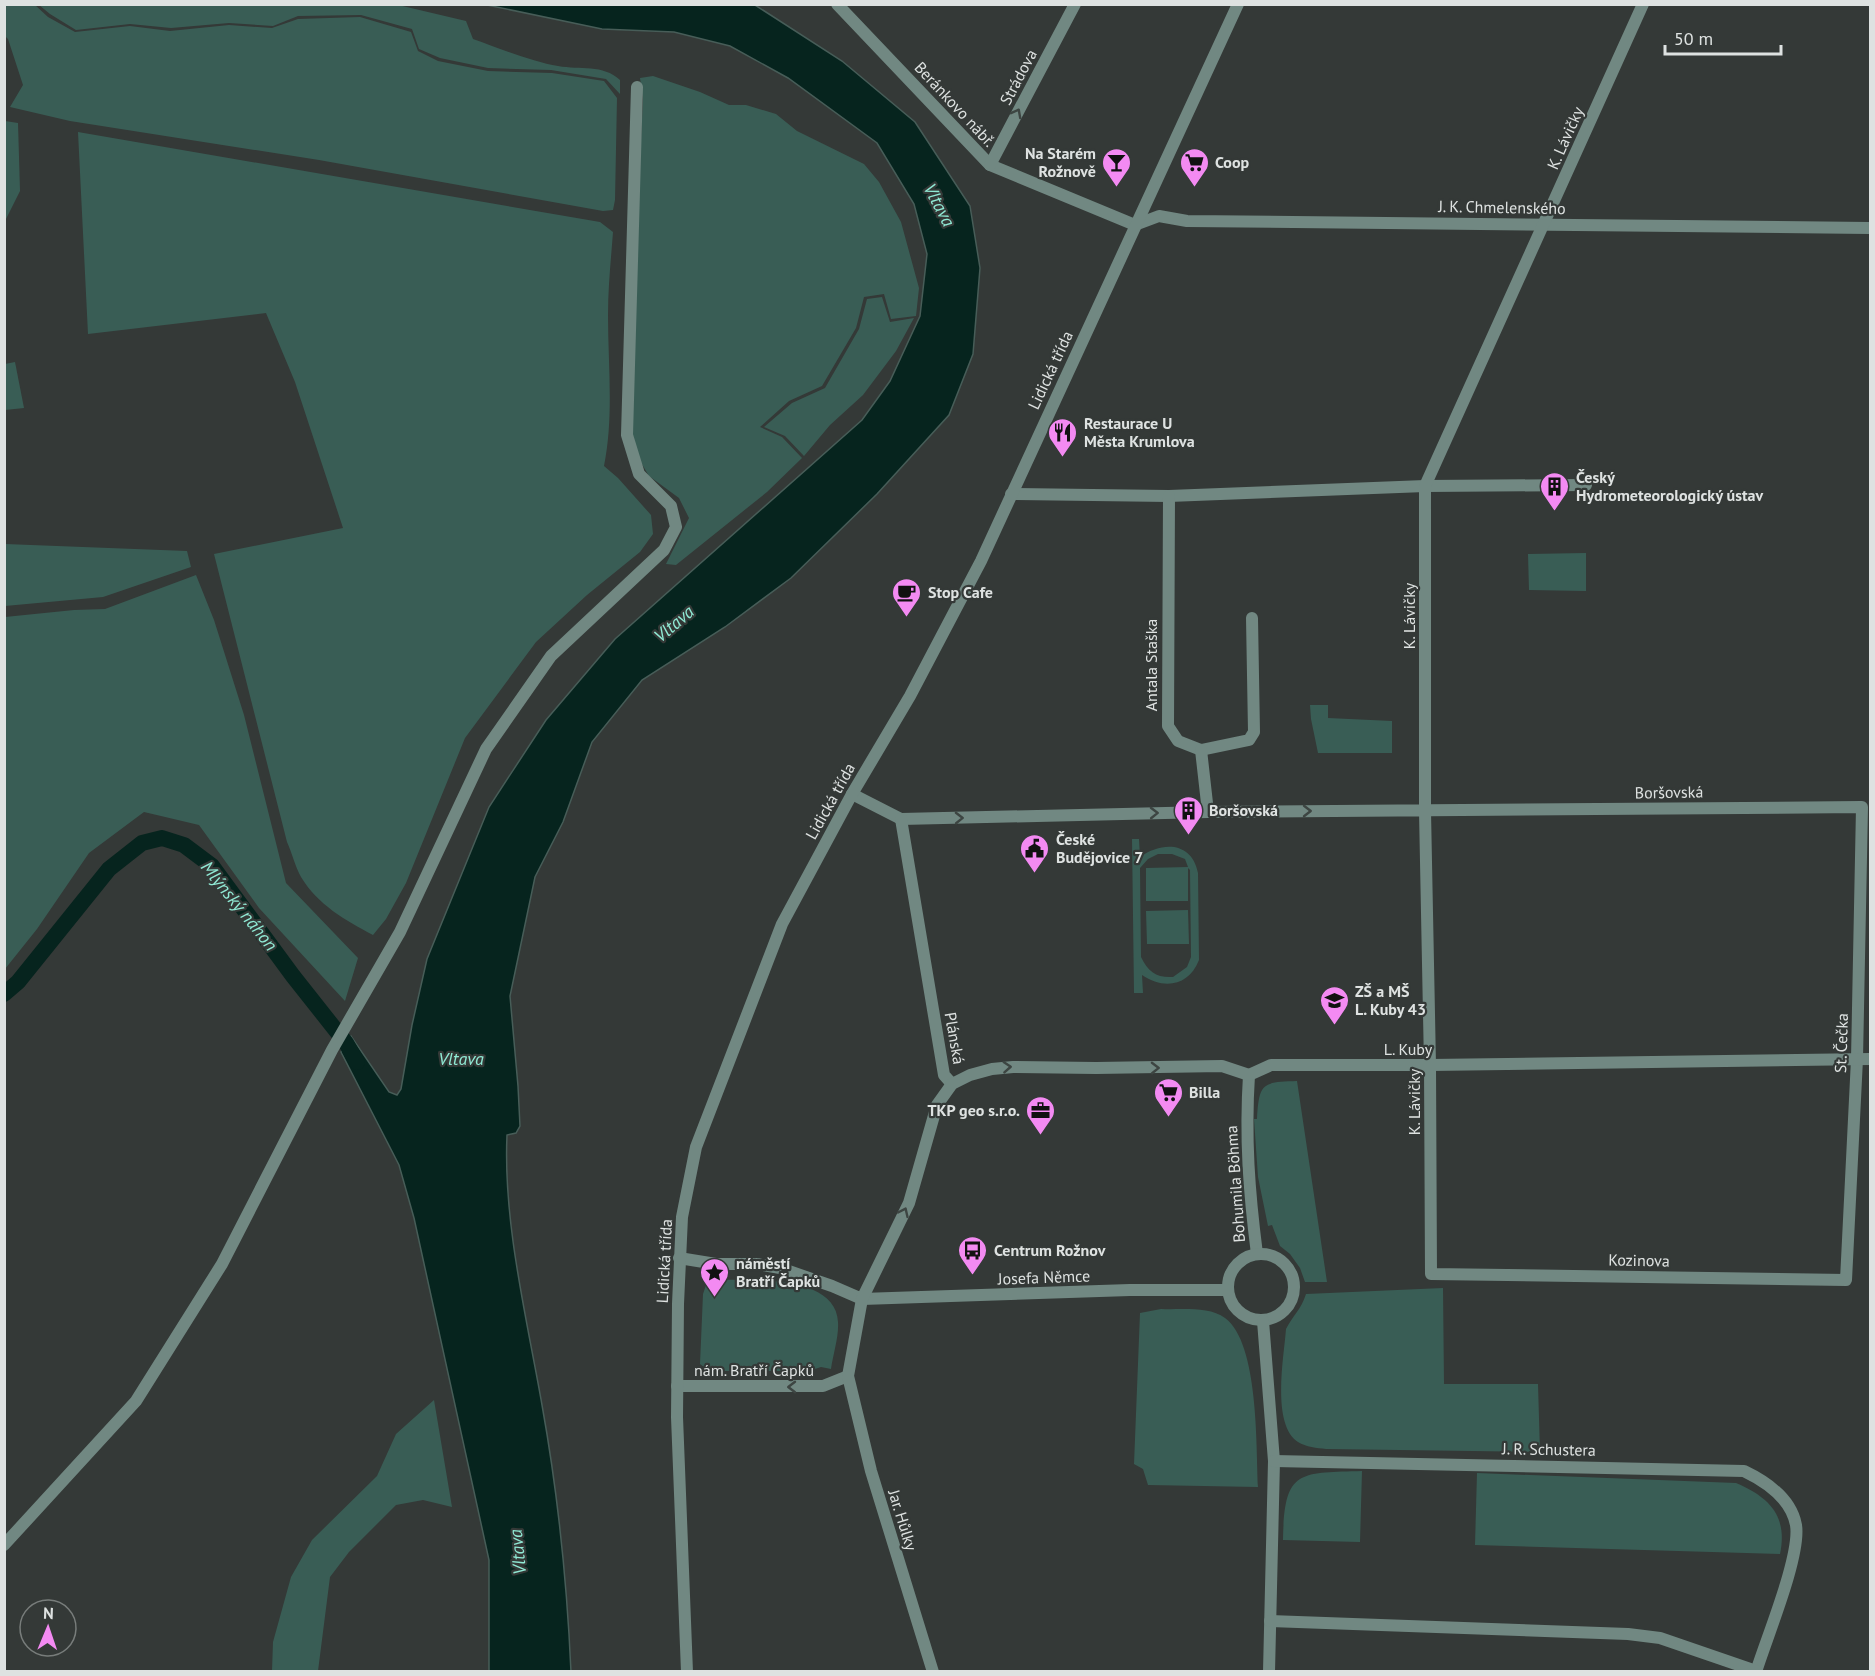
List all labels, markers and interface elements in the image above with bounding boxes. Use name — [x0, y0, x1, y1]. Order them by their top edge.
scale bar — [1665, 18, 1780, 56]
text: 50 m — [1674, 27, 1713, 50]
street label: Strádova — [995, 46, 1041, 108]
street label: Beránkovo nábř. — [910, 57, 1000, 151]
street label: K. Lávičky — [1542, 103, 1588, 173]
one-way arrow — [1010, 109, 1021, 120]
place label: Na Starém Rožnově — [1025, 143, 1096, 181]
bar icon: Na Starém Rožnově — [1101, 146, 1133, 188]
supermarket icon: Coop — [1178, 146, 1210, 188]
place label: Coop — [1215, 152, 1250, 172]
water label: Vltava — [919, 179, 960, 230]
street label: J. K. Chmelenského — [1437, 196, 1566, 218]
street label: Lidická třída — [1023, 328, 1077, 412]
place label: Restaurace U Města Krumlova — [1084, 413, 1195, 451]
restaurant icon: Restaurace U Města Krumlova — [1047, 416, 1079, 458]
place label: Český Hydrometeorologický ústav — [1576, 467, 1763, 505]
building icon: Český Hydrometeorologický ústav — [1539, 470, 1571, 512]
cafe icon: Stop Cafe — [891, 576, 923, 618]
place label: Stop Cafe — [928, 582, 993, 602]
street label: K. Lávičky — [1399, 582, 1419, 649]
water label: Vltava — [649, 600, 699, 647]
street label: Antala Staška — [1141, 619, 1161, 711]
street label: Lidická třída — [801, 759, 859, 843]
street label: Boršovská — [1635, 781, 1703, 803]
building icon: Boršovská — [1172, 794, 1204, 836]
place label: Boršovská — [1209, 800, 1278, 820]
one-way arrow — [1303, 805, 1312, 817]
one-way arrow — [1150, 807, 1159, 819]
one-way arrow — [955, 812, 964, 824]
place label: České Budějovice 7 — [1056, 829, 1143, 867]
public building icon: České Budějovice 7 — [1019, 832, 1051, 874]
water label: Mlýnský náhon — [196, 856, 283, 955]
place label: ZŠ a MŠ L. Kuby 43 — [1355, 981, 1426, 1019]
school or university icon: ZŠ a MŠ L. Kuby 43 — [1318, 984, 1350, 1026]
street label: Plánská — [941, 1010, 969, 1066]
street label: St. Čečka — [1830, 1013, 1852, 1073]
street label: L. Kuby — [1384, 1039, 1433, 1059]
water label: Vltava — [438, 1047, 484, 1070]
one-way arrow — [1003, 1061, 1012, 1074]
one-way arrow — [1151, 1062, 1160, 1074]
street label: K. Lávičky — [1404, 1068, 1424, 1135]
supermarket icon: Billa — [1152, 1076, 1184, 1118]
place label: Billa — [1189, 1082, 1220, 1102]
office icon: TKP geo s.r.o. — [1025, 1094, 1057, 1136]
place label: TKP geo s.r.o. — [928, 1100, 1020, 1120]
street label: Bohumila Böhma — [1221, 1125, 1249, 1243]
one-way arrow — [897, 1207, 909, 1218]
street label: Lidická třída — [652, 1218, 676, 1304]
bus stop icon: Centrum Rožnov — [957, 1234, 989, 1276]
place label: Centrum Rožnov — [994, 1240, 1106, 1260]
street label: Kozinova — [1608, 1249, 1670, 1271]
place label: náměstí Bratří Čapků — [736, 1253, 820, 1291]
place icon: náměstí Bratří Čapků — [699, 1256, 731, 1298]
street label: Josefa Němce — [997, 1265, 1090, 1289]
street label: nám. Bratří Čapků — [694, 1360, 814, 1380]
one-way arrow — [787, 1381, 796, 1393]
street label: J. R. Schustera — [1501, 1438, 1596, 1460]
street label: Jar. Hůlky — [884, 1486, 922, 1553]
water label: Vltava — [504, 1528, 531, 1576]
north arrow — [18, 1598, 78, 1658]
text: N — [43, 1603, 54, 1623]

